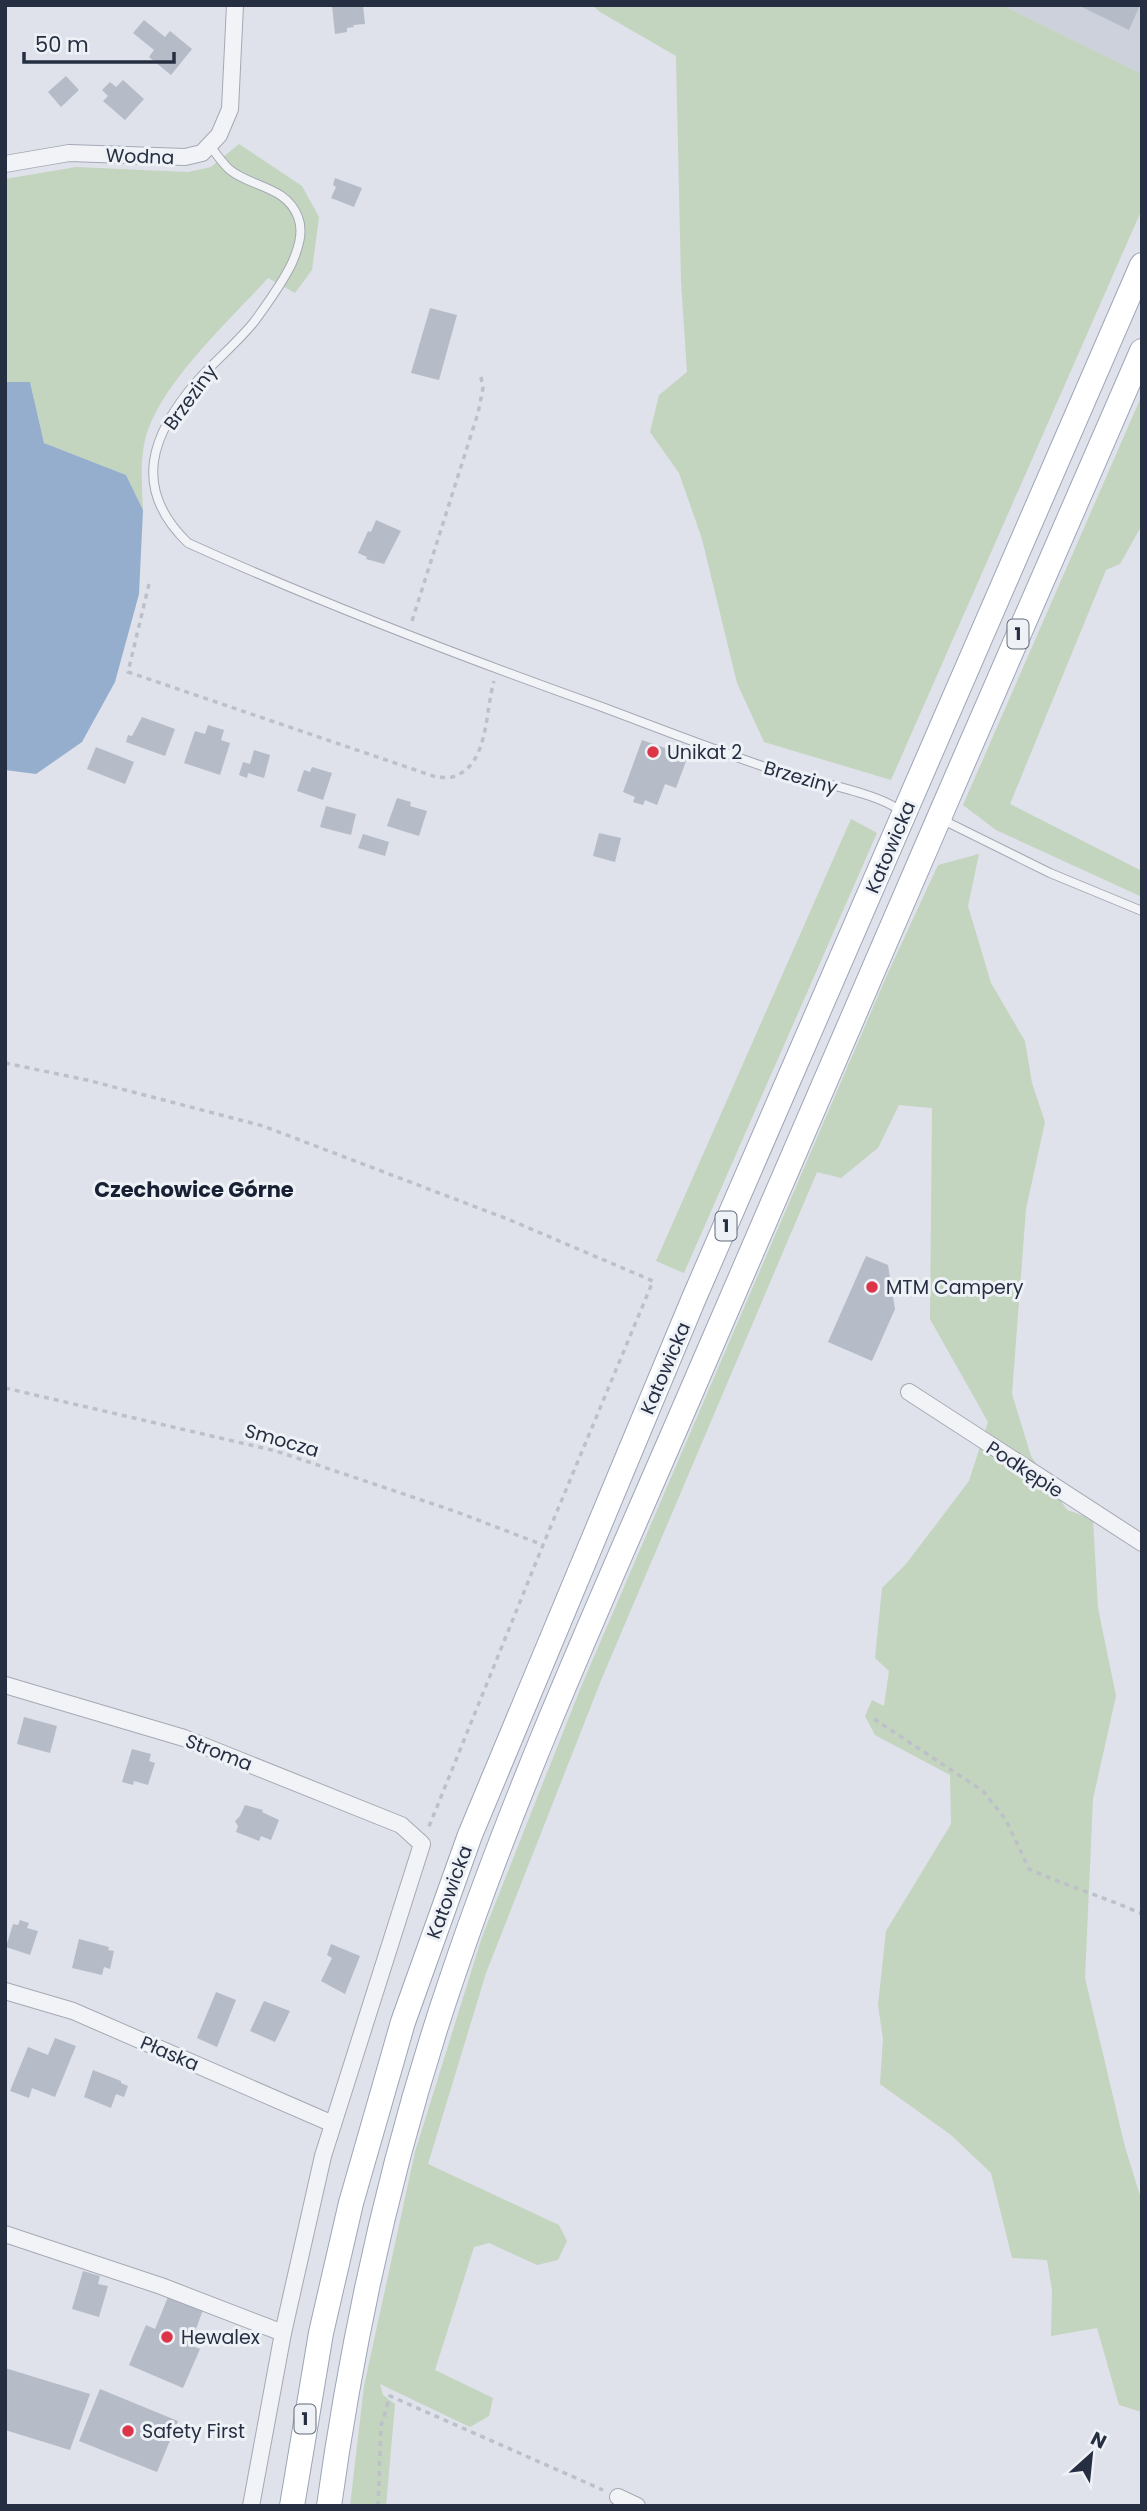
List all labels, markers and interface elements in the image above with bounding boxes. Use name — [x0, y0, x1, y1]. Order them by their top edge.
scale bar — [24, 21, 175, 65]
text: 50 m — [35, 30, 89, 59]
street label: Wodna — [105, 142, 175, 171]
street label: Brzeziny — [157, 359, 224, 436]
road number: 1 — [1007, 620, 1028, 648]
place label: Unikat 2 — [667, 739, 742, 766]
marker: Unikat 2 — [645, 744, 661, 760]
street label: Brzeziny — [761, 754, 841, 801]
street label: Katowicka — [859, 797, 922, 897]
district label: Czechowice Górne — [94, 1175, 294, 1204]
road number: 1 — [716, 1212, 736, 1240]
place label: MTM Campery — [886, 1274, 1024, 1301]
marker: MTM Campery — [864, 1279, 880, 1295]
street label: Katowicka — [634, 1318, 697, 1418]
street label: Smocza — [242, 1417, 322, 1464]
street label: Podkępie — [981, 1434, 1069, 1504]
street label: Stroma — [181, 1727, 256, 1778]
street label: Katowicka — [420, 1842, 479, 1943]
street label: Płaska — [136, 2029, 203, 2078]
place label: Hewalex — [181, 2324, 260, 2351]
marker: Hewalex — [159, 2329, 175, 2345]
road number: 1 — [294, 2404, 316, 2434]
place label: Safety First — [142, 2418, 245, 2445]
north arrow — [1056, 2420, 1126, 2490]
marker: Safety First — [120, 2423, 136, 2439]
text: N — [1086, 2425, 1111, 2456]

